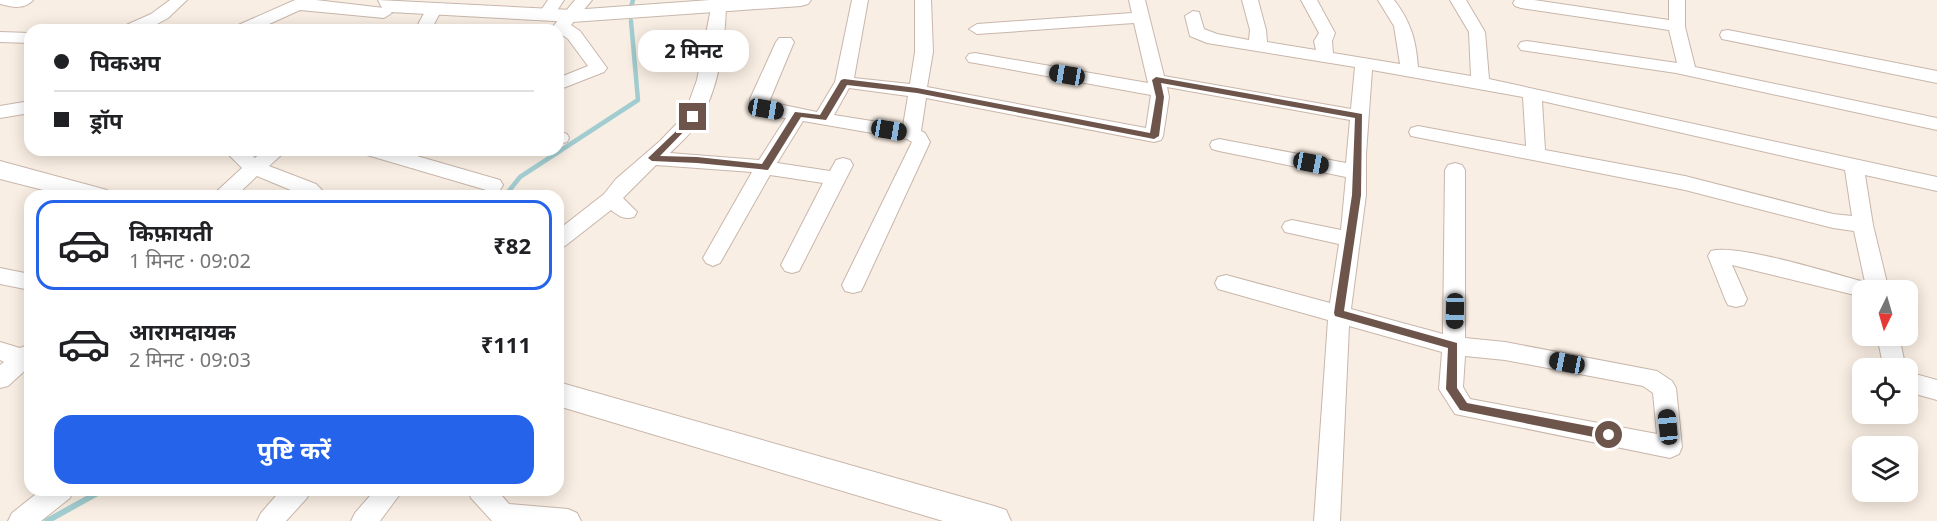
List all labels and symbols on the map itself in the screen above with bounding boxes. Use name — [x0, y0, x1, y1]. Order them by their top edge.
callout: 2 मिनट — [638, 30, 748, 72]
car — [1048, 63, 1086, 87]
car — [747, 97, 785, 121]
route end — [679, 103, 706, 130]
car — [870, 118, 908, 142]
car — [1292, 151, 1330, 175]
north arrow — [1852, 280, 1918, 346]
car — [1446, 293, 1464, 329]
car — [1548, 351, 1586, 375]
car — [1657, 408, 1679, 446]
route start — [1595, 421, 1622, 448]

